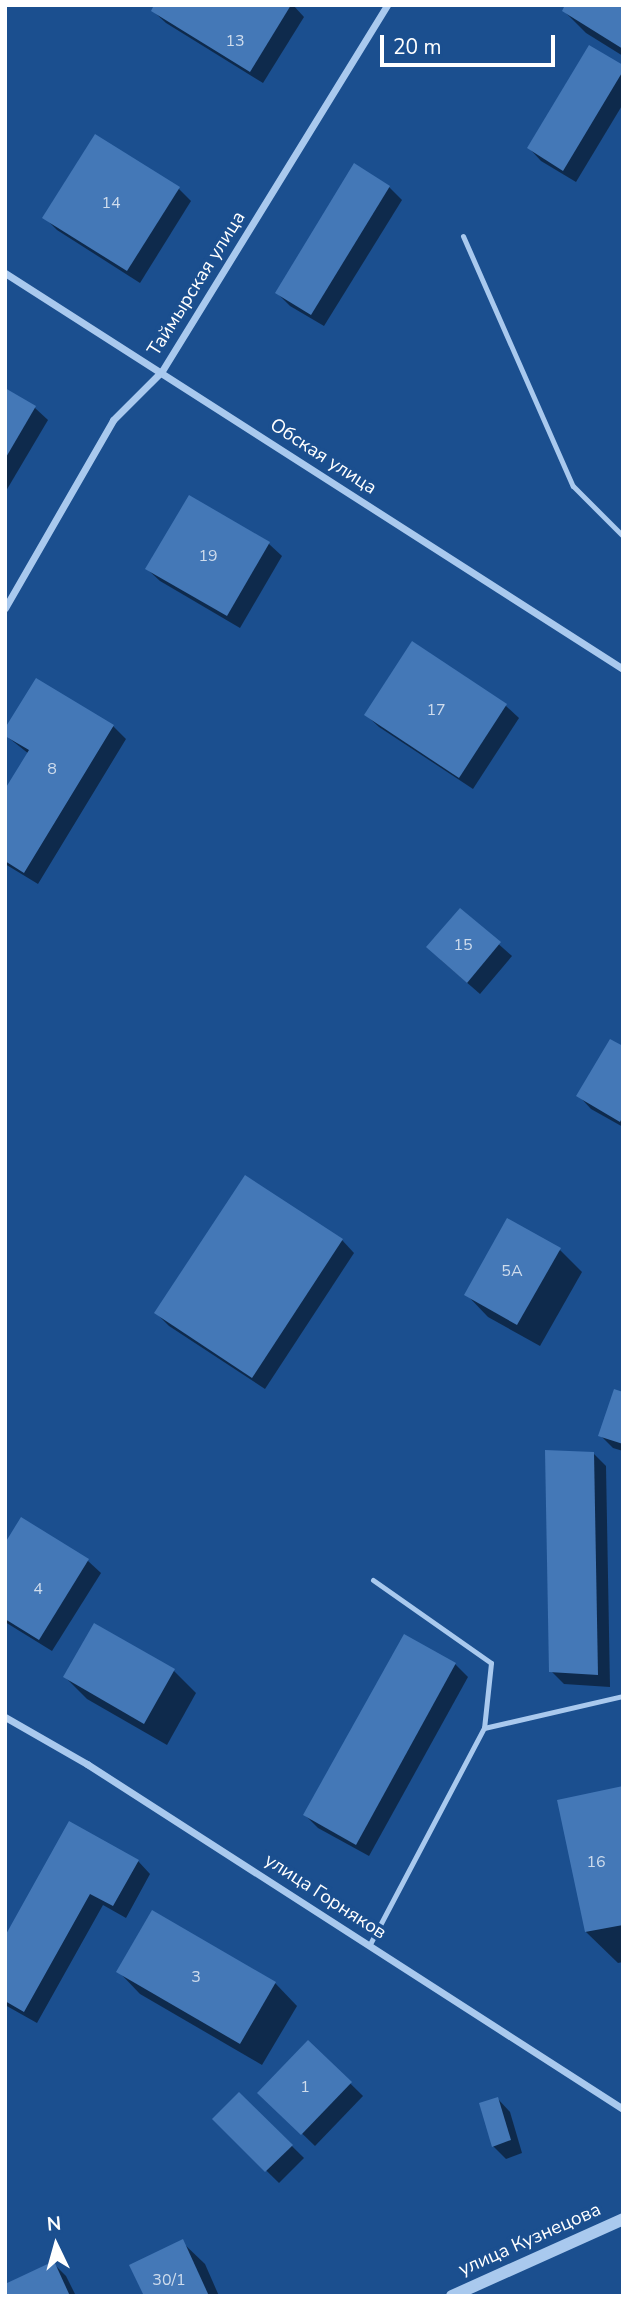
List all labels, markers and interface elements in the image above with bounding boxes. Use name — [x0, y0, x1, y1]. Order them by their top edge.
scale bar — [383, 21, 558, 65]
house number: 13 — [225, 31, 245, 51]
text: 20 m — [393, 33, 442, 61]
house number: 14 — [101, 193, 121, 213]
street label: Таймырская улица — [143, 207, 251, 361]
street label: Обская улица — [265, 414, 381, 500]
house number: 19 — [198, 546, 218, 566]
house number: 17 — [426, 700, 446, 720]
house number: 8 — [47, 759, 57, 779]
house number: 15 — [453, 935, 473, 955]
house number: 5А — [501, 1261, 523, 1281]
house number: 4 — [33, 1579, 43, 1599]
street label: улица Горняков — [260, 1849, 390, 1945]
house number: 16 — [586, 1852, 606, 1872]
house number: 3 — [191, 1967, 201, 1987]
house number: 1 — [300, 2077, 310, 2097]
street label: улица Кузнецова — [455, 2198, 605, 2282]
north arrow — [21, 2210, 91, 2280]
text: N — [46, 2211, 62, 2238]
house number: 30/1 — [152, 2270, 186, 2290]

